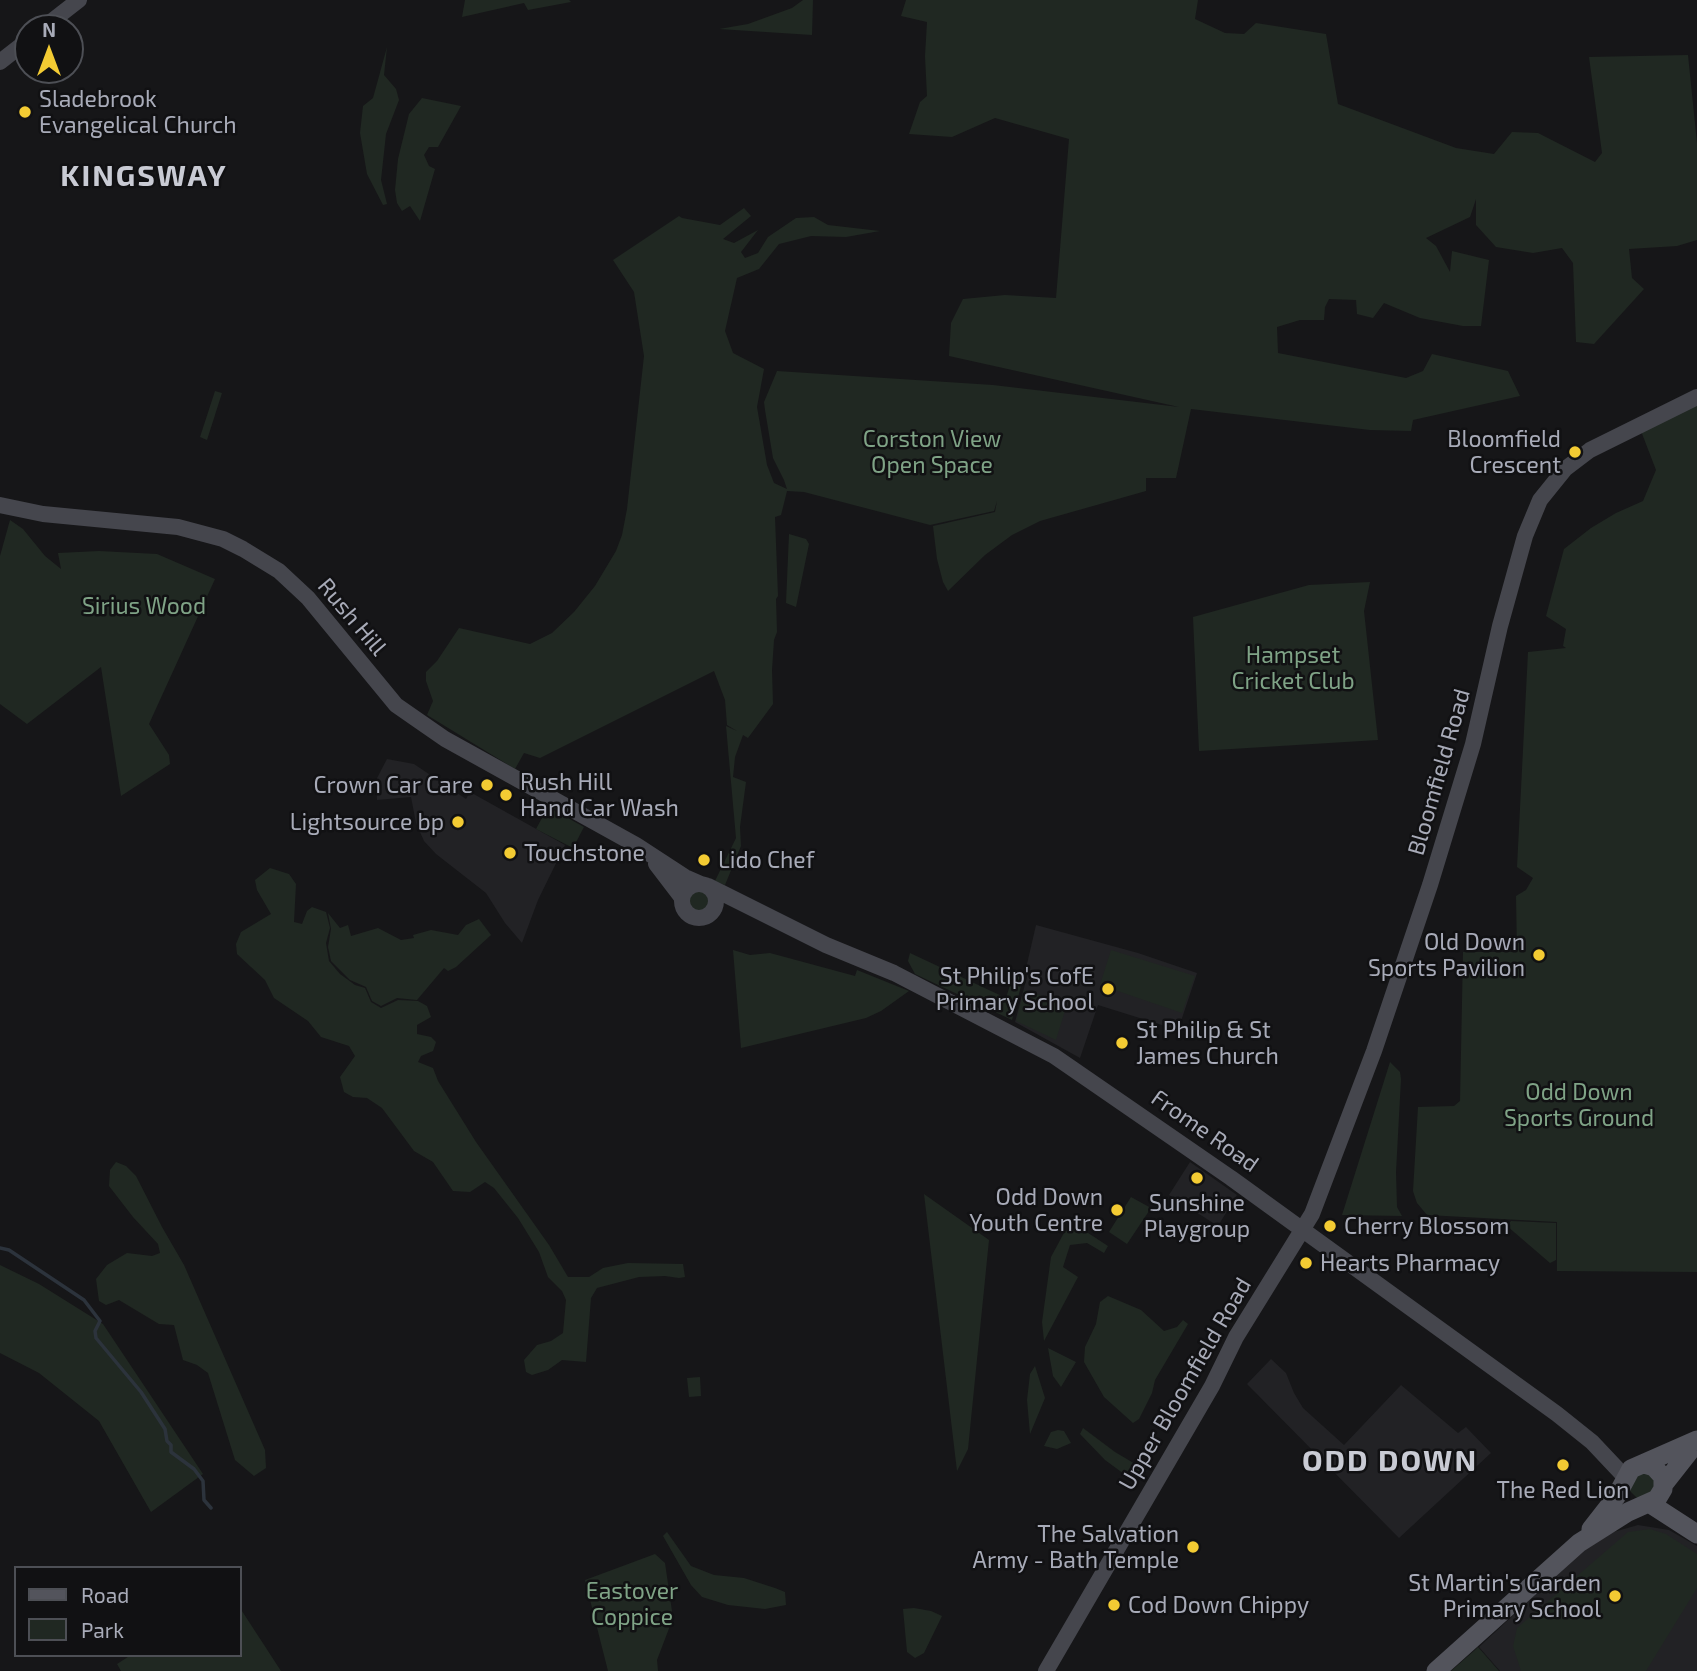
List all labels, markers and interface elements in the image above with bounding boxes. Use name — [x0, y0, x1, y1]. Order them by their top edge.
north arrow — [14, 14, 84, 84]
text: N — [42, 18, 56, 41]
place label: Sladebrook Evangelical Church — [39, 85, 237, 139]
marker: Sladebrook Evangelical Church — [17, 104, 33, 120]
district label: KINGSWAY — [61, 158, 227, 194]
park label: Corston View Open Space — [863, 425, 1001, 479]
place label: Bloomfield Crescent — [1447, 425, 1561, 479]
marker: Bloomfield Crescent — [1567, 444, 1583, 460]
street label: Rush Hill — [312, 573, 392, 661]
park label: Sirius Wood — [82, 592, 206, 620]
park label: Hampset Cricket Club — [1231, 641, 1355, 695]
street label: Bloomfield Road — [1402, 686, 1476, 858]
place label: Rush Hill Hand Car Wash — [520, 768, 679, 822]
place label: Crown Car Care — [313, 771, 473, 799]
marker: Crown Car Care — [479, 777, 495, 793]
marker: Rush Hill Hand Car Wash — [498, 787, 514, 803]
place label: Lightsource bp — [290, 808, 444, 836]
marker: Lightsource bp — [450, 814, 466, 830]
place label: Touchstone — [524, 839, 645, 867]
marker: Touchstone — [502, 845, 518, 861]
place label: Lido Chef — [718, 846, 814, 874]
marker: Lido Chef — [696, 852, 712, 868]
place label: Old Down Sports Pavilion — [1368, 928, 1525, 982]
marker: Old Down Sports Pavilion — [1531, 947, 1547, 963]
place label: St Philip's CofE Primary School — [936, 962, 1094, 1016]
marker: St Philip's CofE Primary School — [1100, 981, 1116, 997]
place label: St Philip & St James Church — [1136, 1016, 1279, 1070]
marker: St Philip & St James Church — [1114, 1035, 1130, 1051]
park label: Odd Down Sports Ground — [1504, 1078, 1654, 1132]
street label: Frome Road — [1146, 1084, 1264, 1178]
marker: Sunshine Playgroup — [1189, 1170, 1205, 1186]
place label: Odd Down Youth Centre — [969, 1183, 1103, 1237]
place label: Sunshine Playgroup — [1144, 1189, 1250, 1243]
marker: Odd Down Youth Centre — [1109, 1202, 1125, 1218]
place label: Cherry Blossom — [1344, 1212, 1509, 1240]
marker: Cherry Blossom — [1322, 1218, 1338, 1234]
place label: Hearts Pharmacy — [1320, 1249, 1500, 1277]
marker: Hearts Pharmacy — [1298, 1255, 1314, 1271]
street label: Upper Bloomfield Road — [1113, 1273, 1257, 1495]
district label: ODD DOWN — [1303, 1443, 1477, 1479]
marker: The Red Lion — [1555, 1457, 1571, 1473]
place label: The Red Lion — [1497, 1476, 1629, 1504]
place label: The Salvation Army - Bath Temple — [973, 1520, 1179, 1574]
marker: The Salvation Army - Bath Temple — [1185, 1539, 1201, 1555]
legend — [14, 1566, 242, 1657]
place label: St Martin's Garden Primary School — [1408, 1569, 1601, 1623]
park label: Eastover Coppice — [586, 1577, 678, 1631]
text: Road — [81, 1582, 129, 1607]
marker: St Martin's Garden Primary School — [1607, 1588, 1623, 1604]
place label: Cod Down Chippy — [1128, 1591, 1309, 1619]
marker: Cod Down Chippy — [1106, 1597, 1122, 1613]
text: Park — [81, 1617, 124, 1642]

